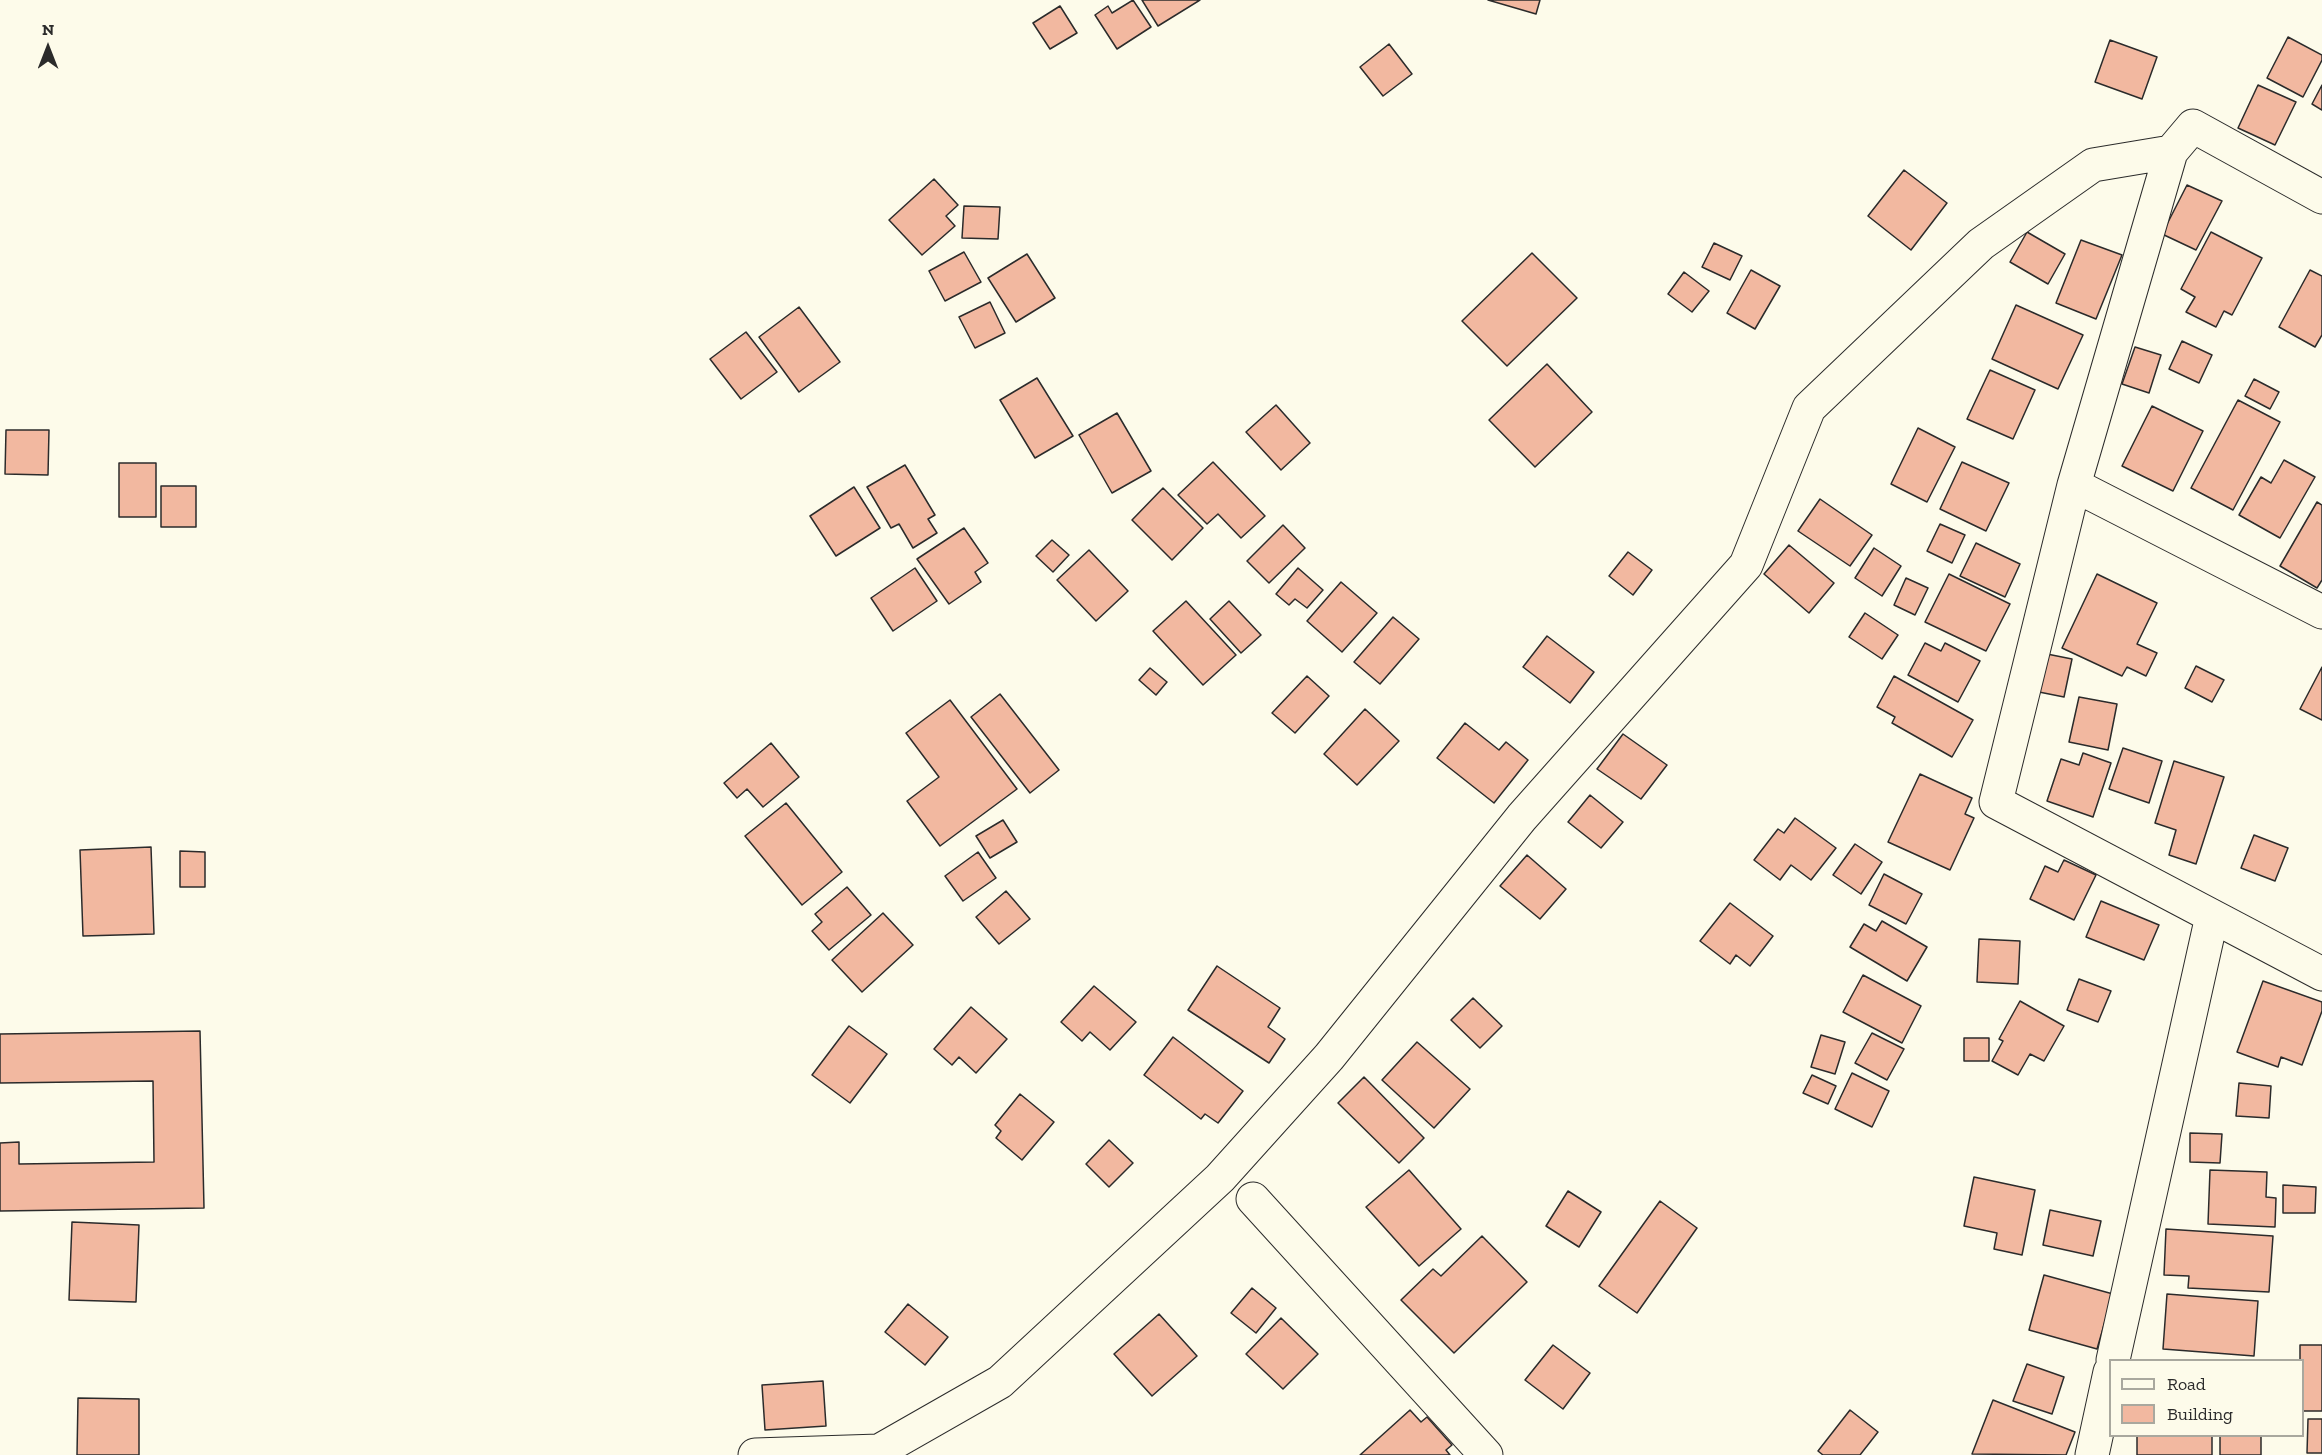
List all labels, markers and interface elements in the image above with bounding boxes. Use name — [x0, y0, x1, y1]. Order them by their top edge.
north arrow — [18, 18, 78, 78]
text: N — [42, 20, 54, 39]
legend — [2109, 1359, 2304, 1437]
text: Road — [2167, 1373, 2206, 1395]
text: Building — [2167, 1403, 2233, 1425]

